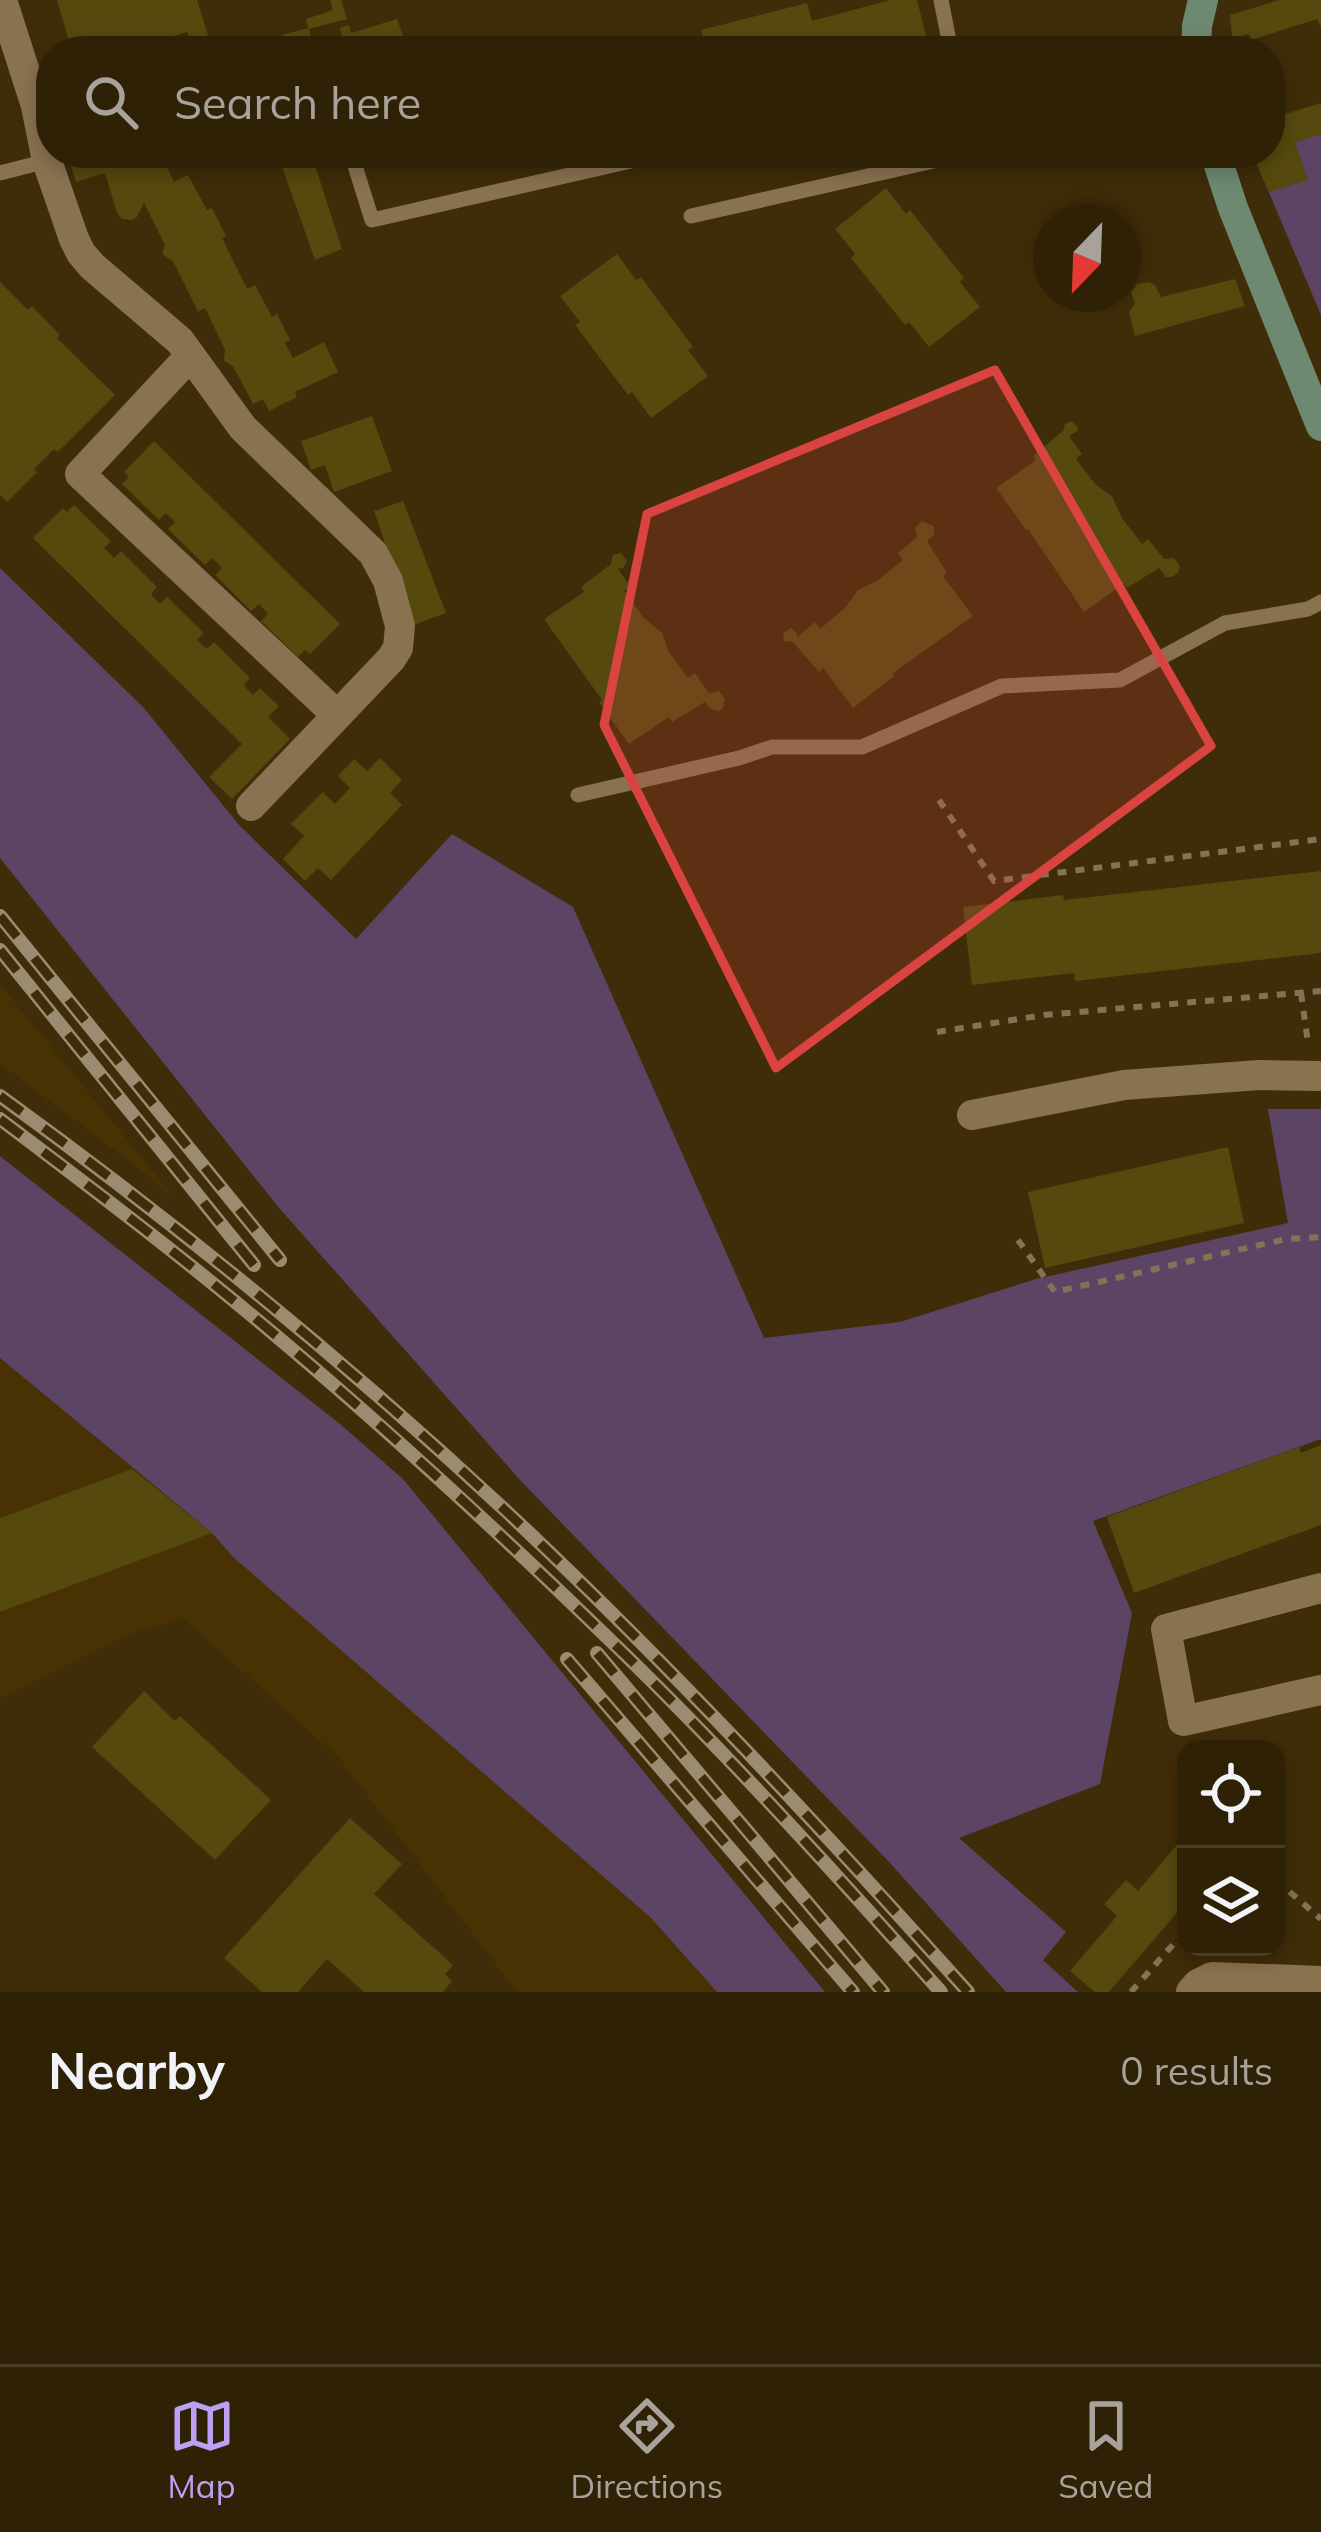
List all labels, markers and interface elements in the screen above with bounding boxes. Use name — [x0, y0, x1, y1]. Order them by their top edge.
search box — [36, 36, 1285, 168]
icon: search — [78, 69, 144, 135]
text: Search here — [174, 74, 421, 130]
north arrow — [1033, 204, 1141, 312]
map controls — [1177, 1740, 1285, 1956]
button: locate — [1177, 1740, 1285, 1848]
button: layers — [1177, 1848, 1285, 1956]
text: Nearby — [48, 2038, 225, 2102]
text: 0 results — [1120, 2046, 1273, 2095]
tab: Map — [168, 2393, 235, 2506]
tab: Directions — [571, 2393, 723, 2506]
tab: Saved — [1058, 2393, 1153, 2506]

